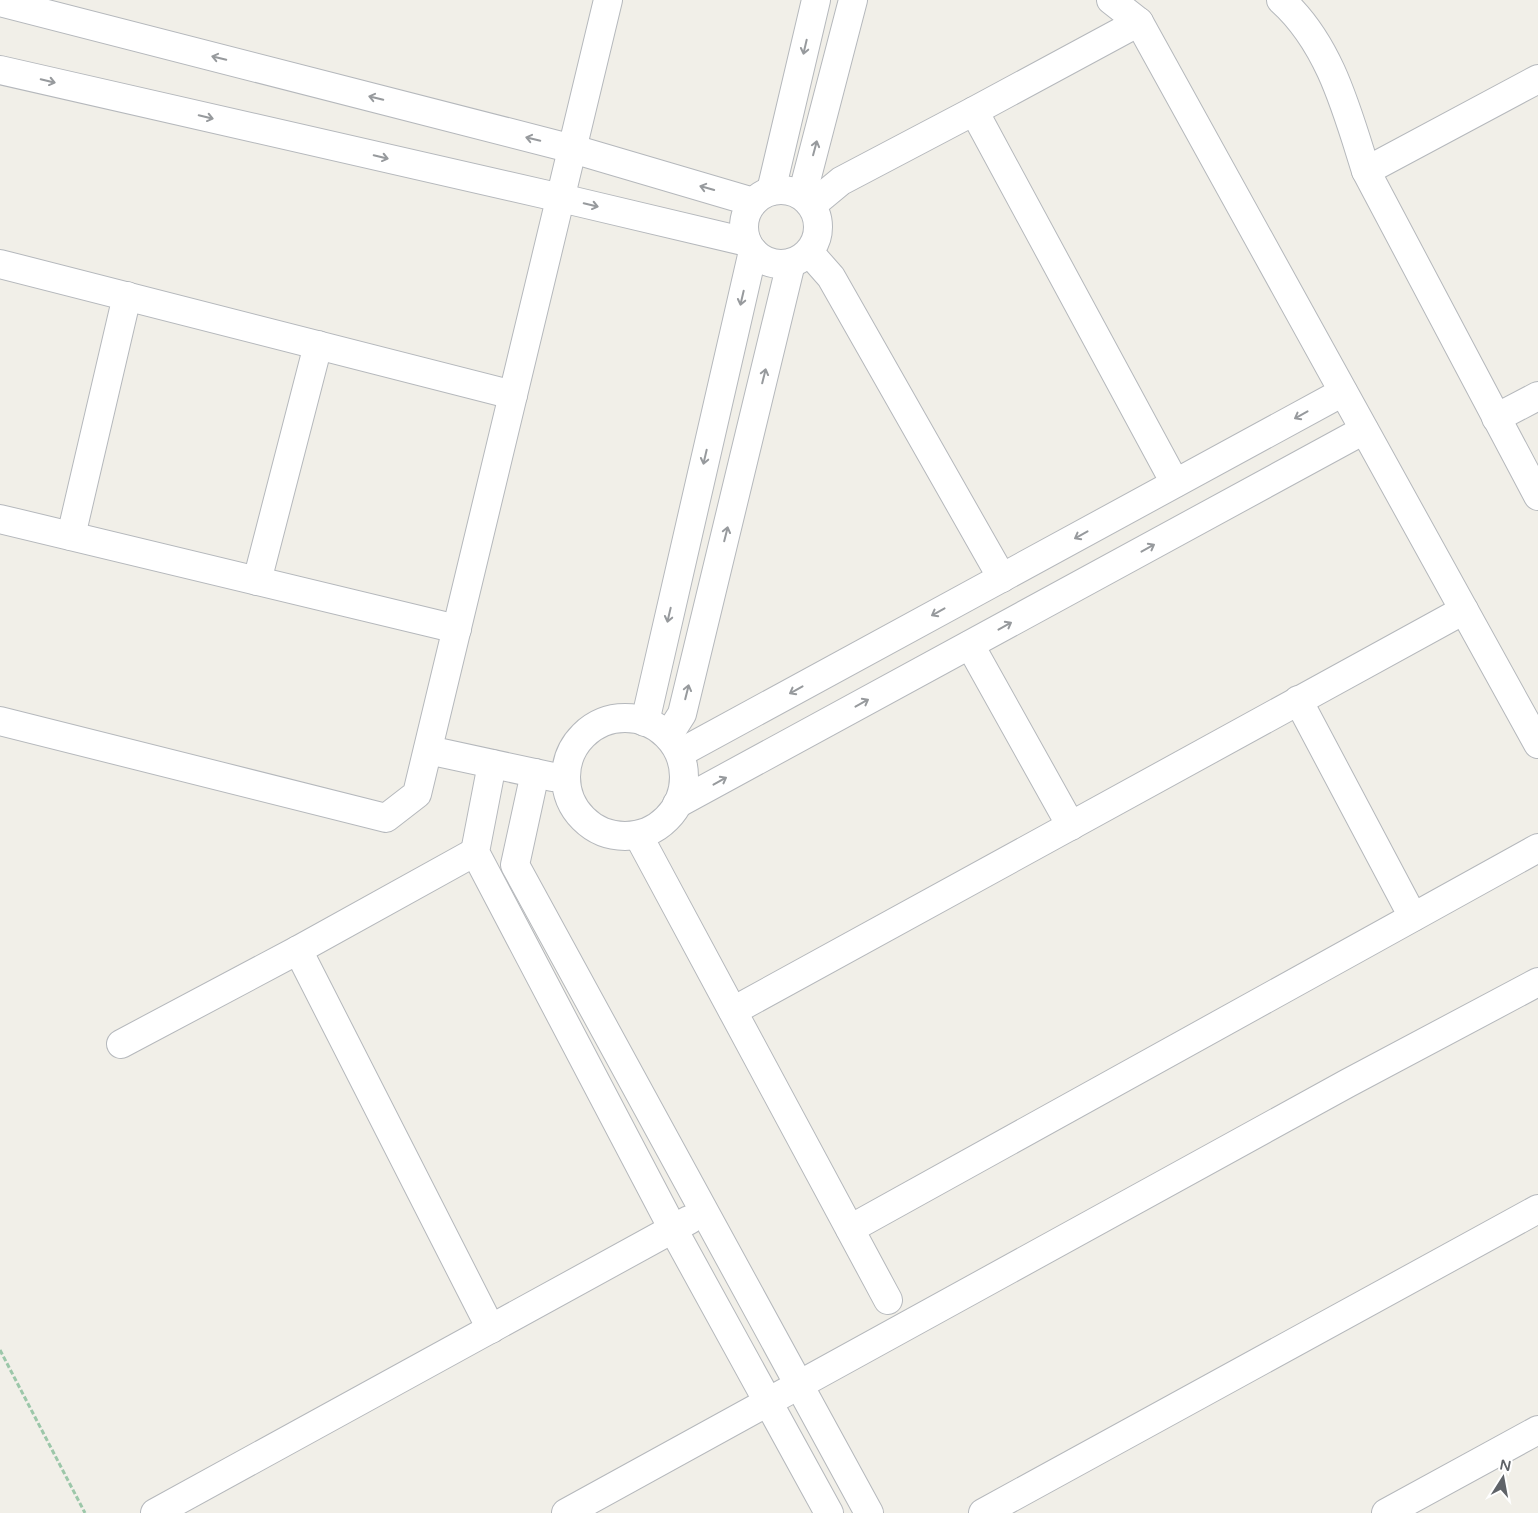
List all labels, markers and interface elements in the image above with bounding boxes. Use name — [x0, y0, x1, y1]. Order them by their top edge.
one-way arrow — [800, 39, 809, 55]
one-way arrow — [211, 53, 227, 62]
one-way arrow — [39, 77, 55, 86]
one-way arrow — [369, 93, 385, 103]
one-way arrow — [197, 113, 213, 122]
one-way arrow — [526, 134, 542, 143]
one-way arrow — [810, 141, 820, 157]
one-way arrow — [373, 153, 389, 162]
one-way arrow — [699, 183, 715, 193]
one-way arrow — [583, 201, 599, 210]
one-way arrow — [737, 290, 746, 306]
one-way arrow — [760, 368, 769, 384]
one-way arrow — [1293, 410, 1308, 420]
one-way arrow — [700, 448, 709, 464]
one-way arrow — [722, 526, 731, 542]
one-way arrow — [1074, 530, 1089, 540]
one-way arrow — [1140, 543, 1155, 552]
one-way arrow — [664, 606, 673, 622]
one-way arrow — [932, 608, 946, 618]
one-way arrow — [998, 620, 1012, 630]
one-way arrow — [683, 684, 692, 700]
one-way arrow — [788, 685, 803, 695]
one-way arrow — [855, 698, 870, 708]
one-way arrow — [712, 776, 727, 786]
north arrow — [1478, 1453, 1528, 1503]
text: N — [1498, 1456, 1513, 1475]

